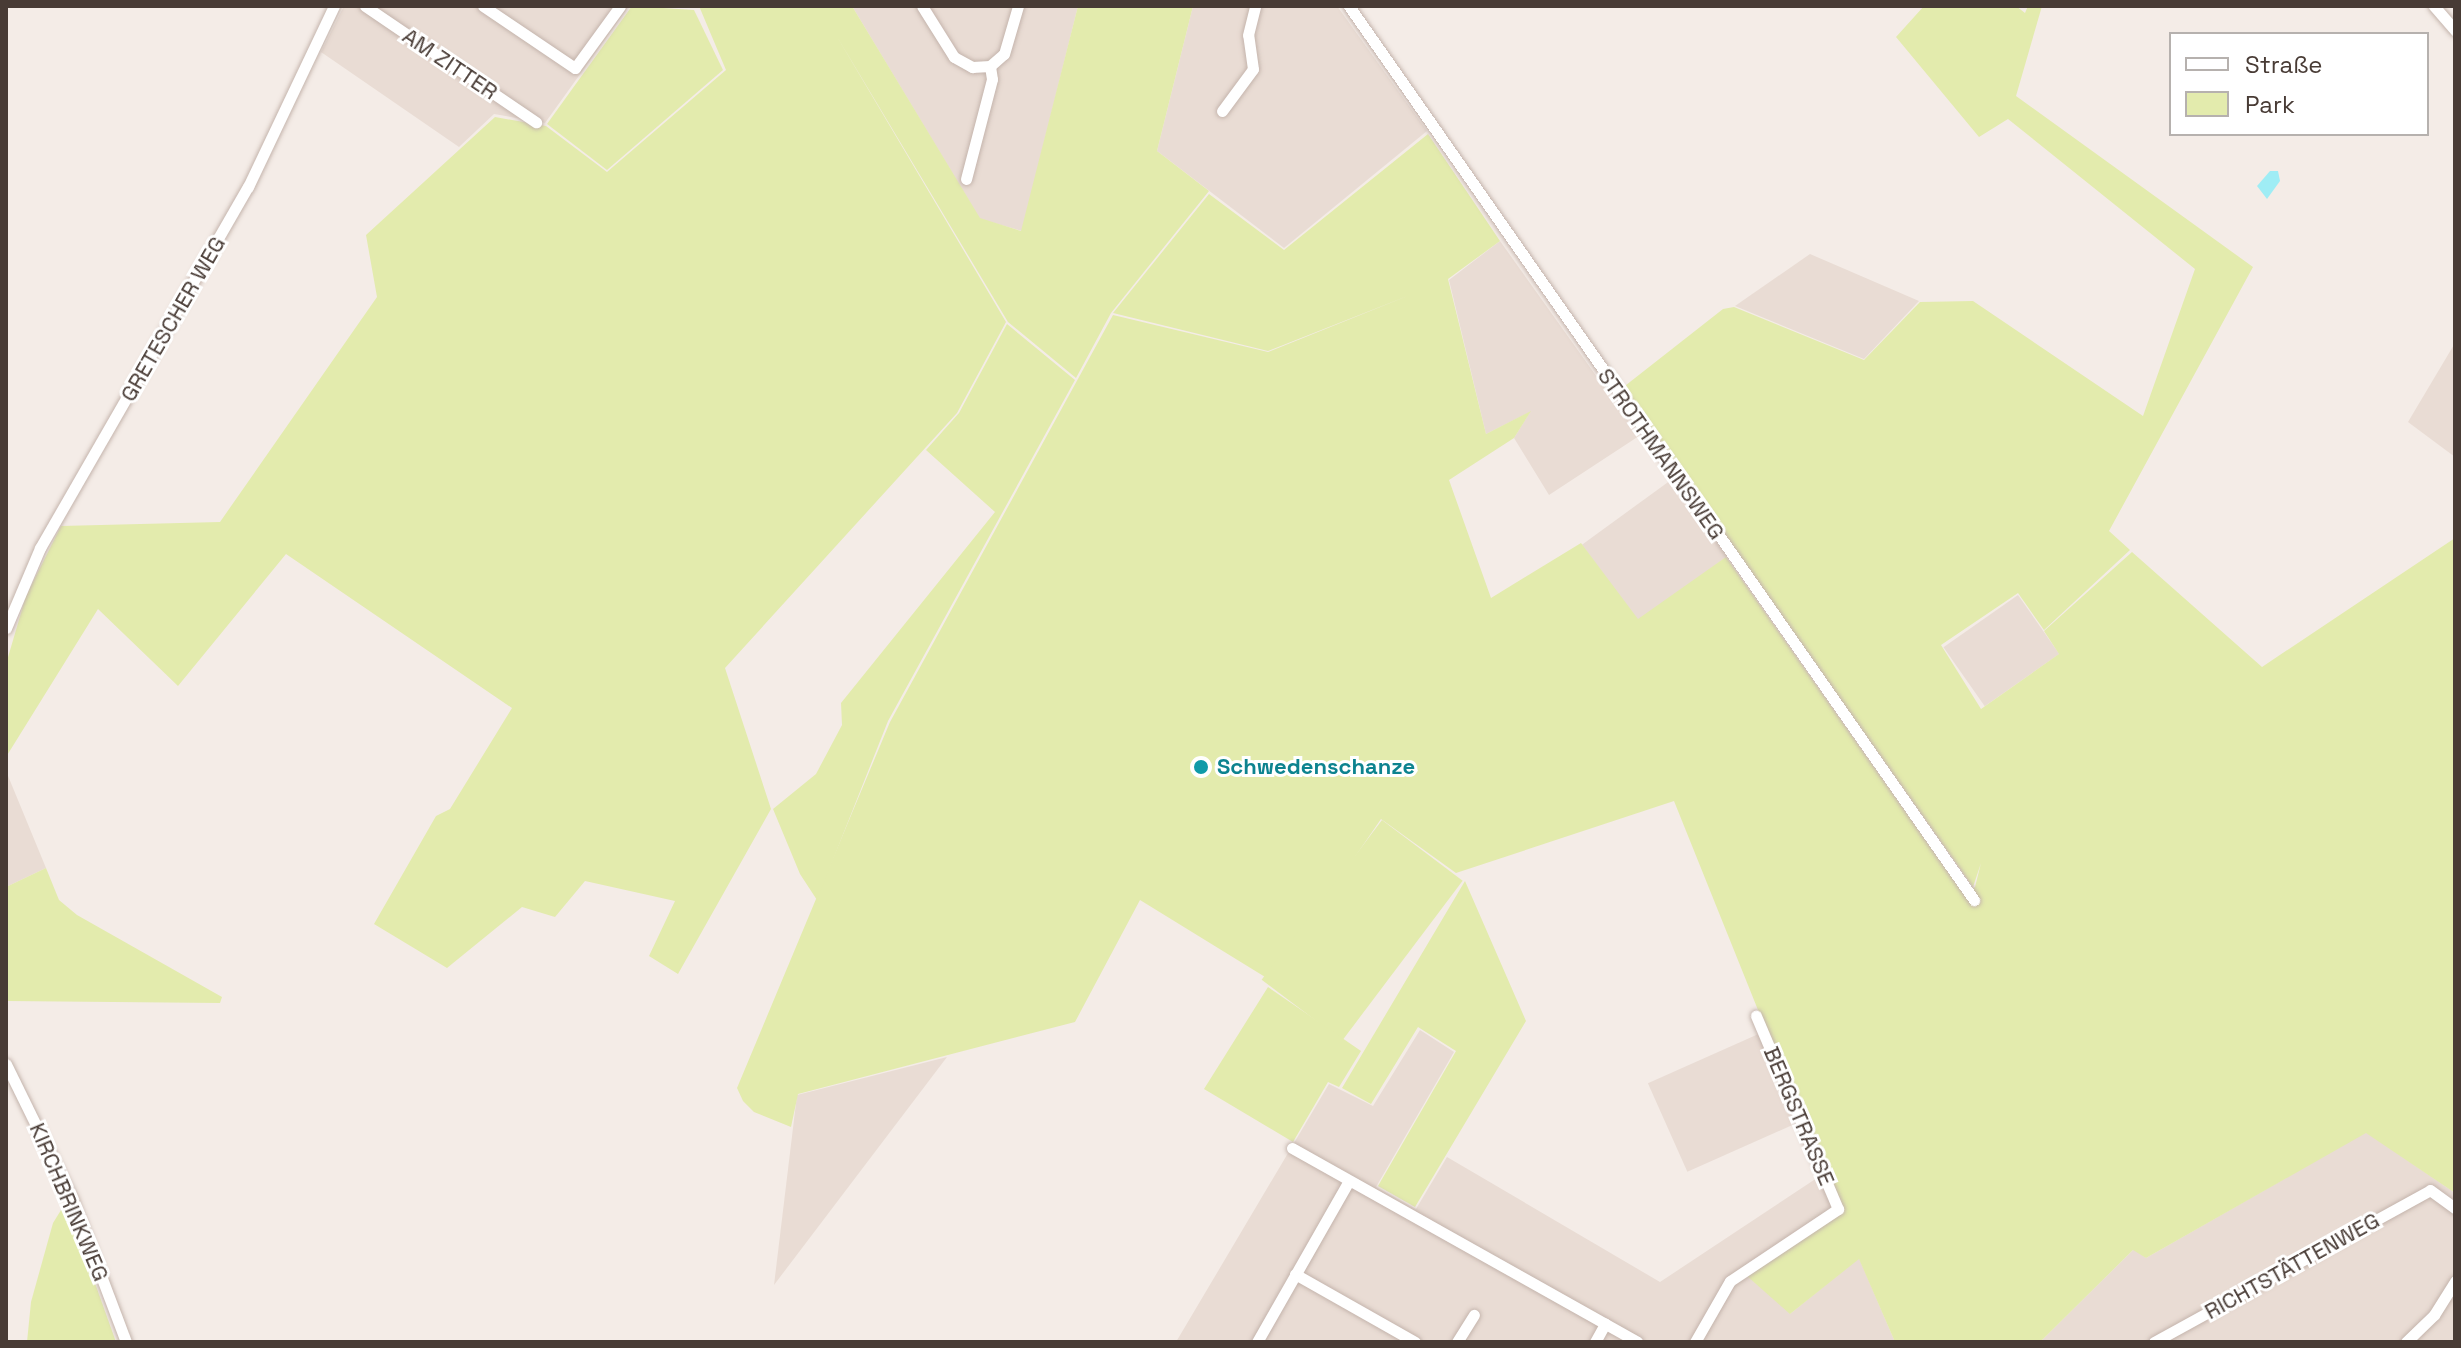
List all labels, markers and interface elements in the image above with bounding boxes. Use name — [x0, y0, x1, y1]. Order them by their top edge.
street label: AM ZITTER — [398, 23, 502, 105]
legend — [2169, 32, 2429, 136]
text: Straße — [2245, 49, 2322, 80]
text: Park — [2245, 89, 2295, 120]
street label: GRETESCHER WEG — [115, 232, 231, 406]
street label: STROTHMANNSWEG — [1592, 363, 1730, 545]
place label: Schwedenschanze — [1217, 754, 1415, 780]
marker: Schwedenschanze — [1192, 758, 1210, 776]
street label: BERGSTRASSE — [1758, 1043, 1840, 1189]
street label: KIRCHBRINKWEG — [24, 1119, 114, 1285]
street label: RICHTSTÄTTENWEG — [2200, 1207, 2384, 1325]

